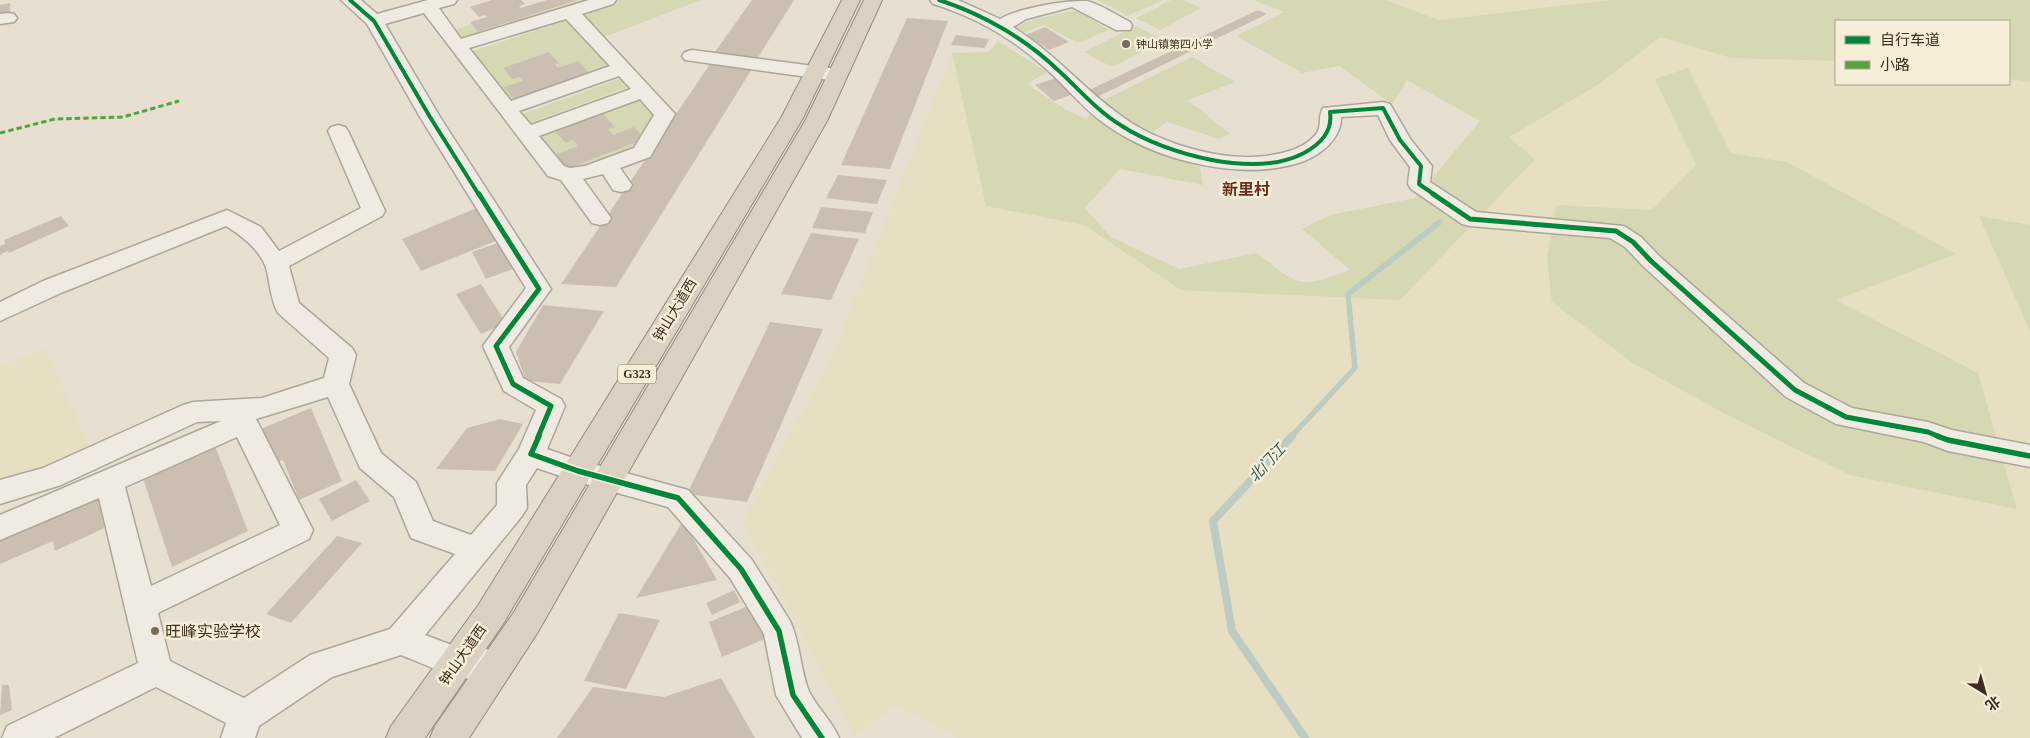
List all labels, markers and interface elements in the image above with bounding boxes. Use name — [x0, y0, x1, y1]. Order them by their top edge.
legend — [1835, 20, 2010, 85]
text: 自行车道 — [1880, 32, 1940, 48]
marker: 钟山镇第四小学 — [1120, 38, 1132, 50]
place label: 钟山镇第四小学 — [1136, 38, 1213, 50]
text: 小路 — [1880, 57, 1910, 73]
district label: 新里村 — [1222, 180, 1270, 198]
street label: 钟山大道西 — [651, 276, 699, 344]
road number: G323 — [618, 364, 656, 384]
water label: 北门江 — [1246, 440, 1290, 485]
street label: 钟山大道西 — [437, 622, 489, 688]
place label: 旺峰实验学校 — [165, 623, 261, 640]
marker: 旺峰实验学校 — [149, 625, 161, 637]
north arrow — [1960, 668, 2010, 718]
text: 北 — [1982, 693, 2003, 713]

